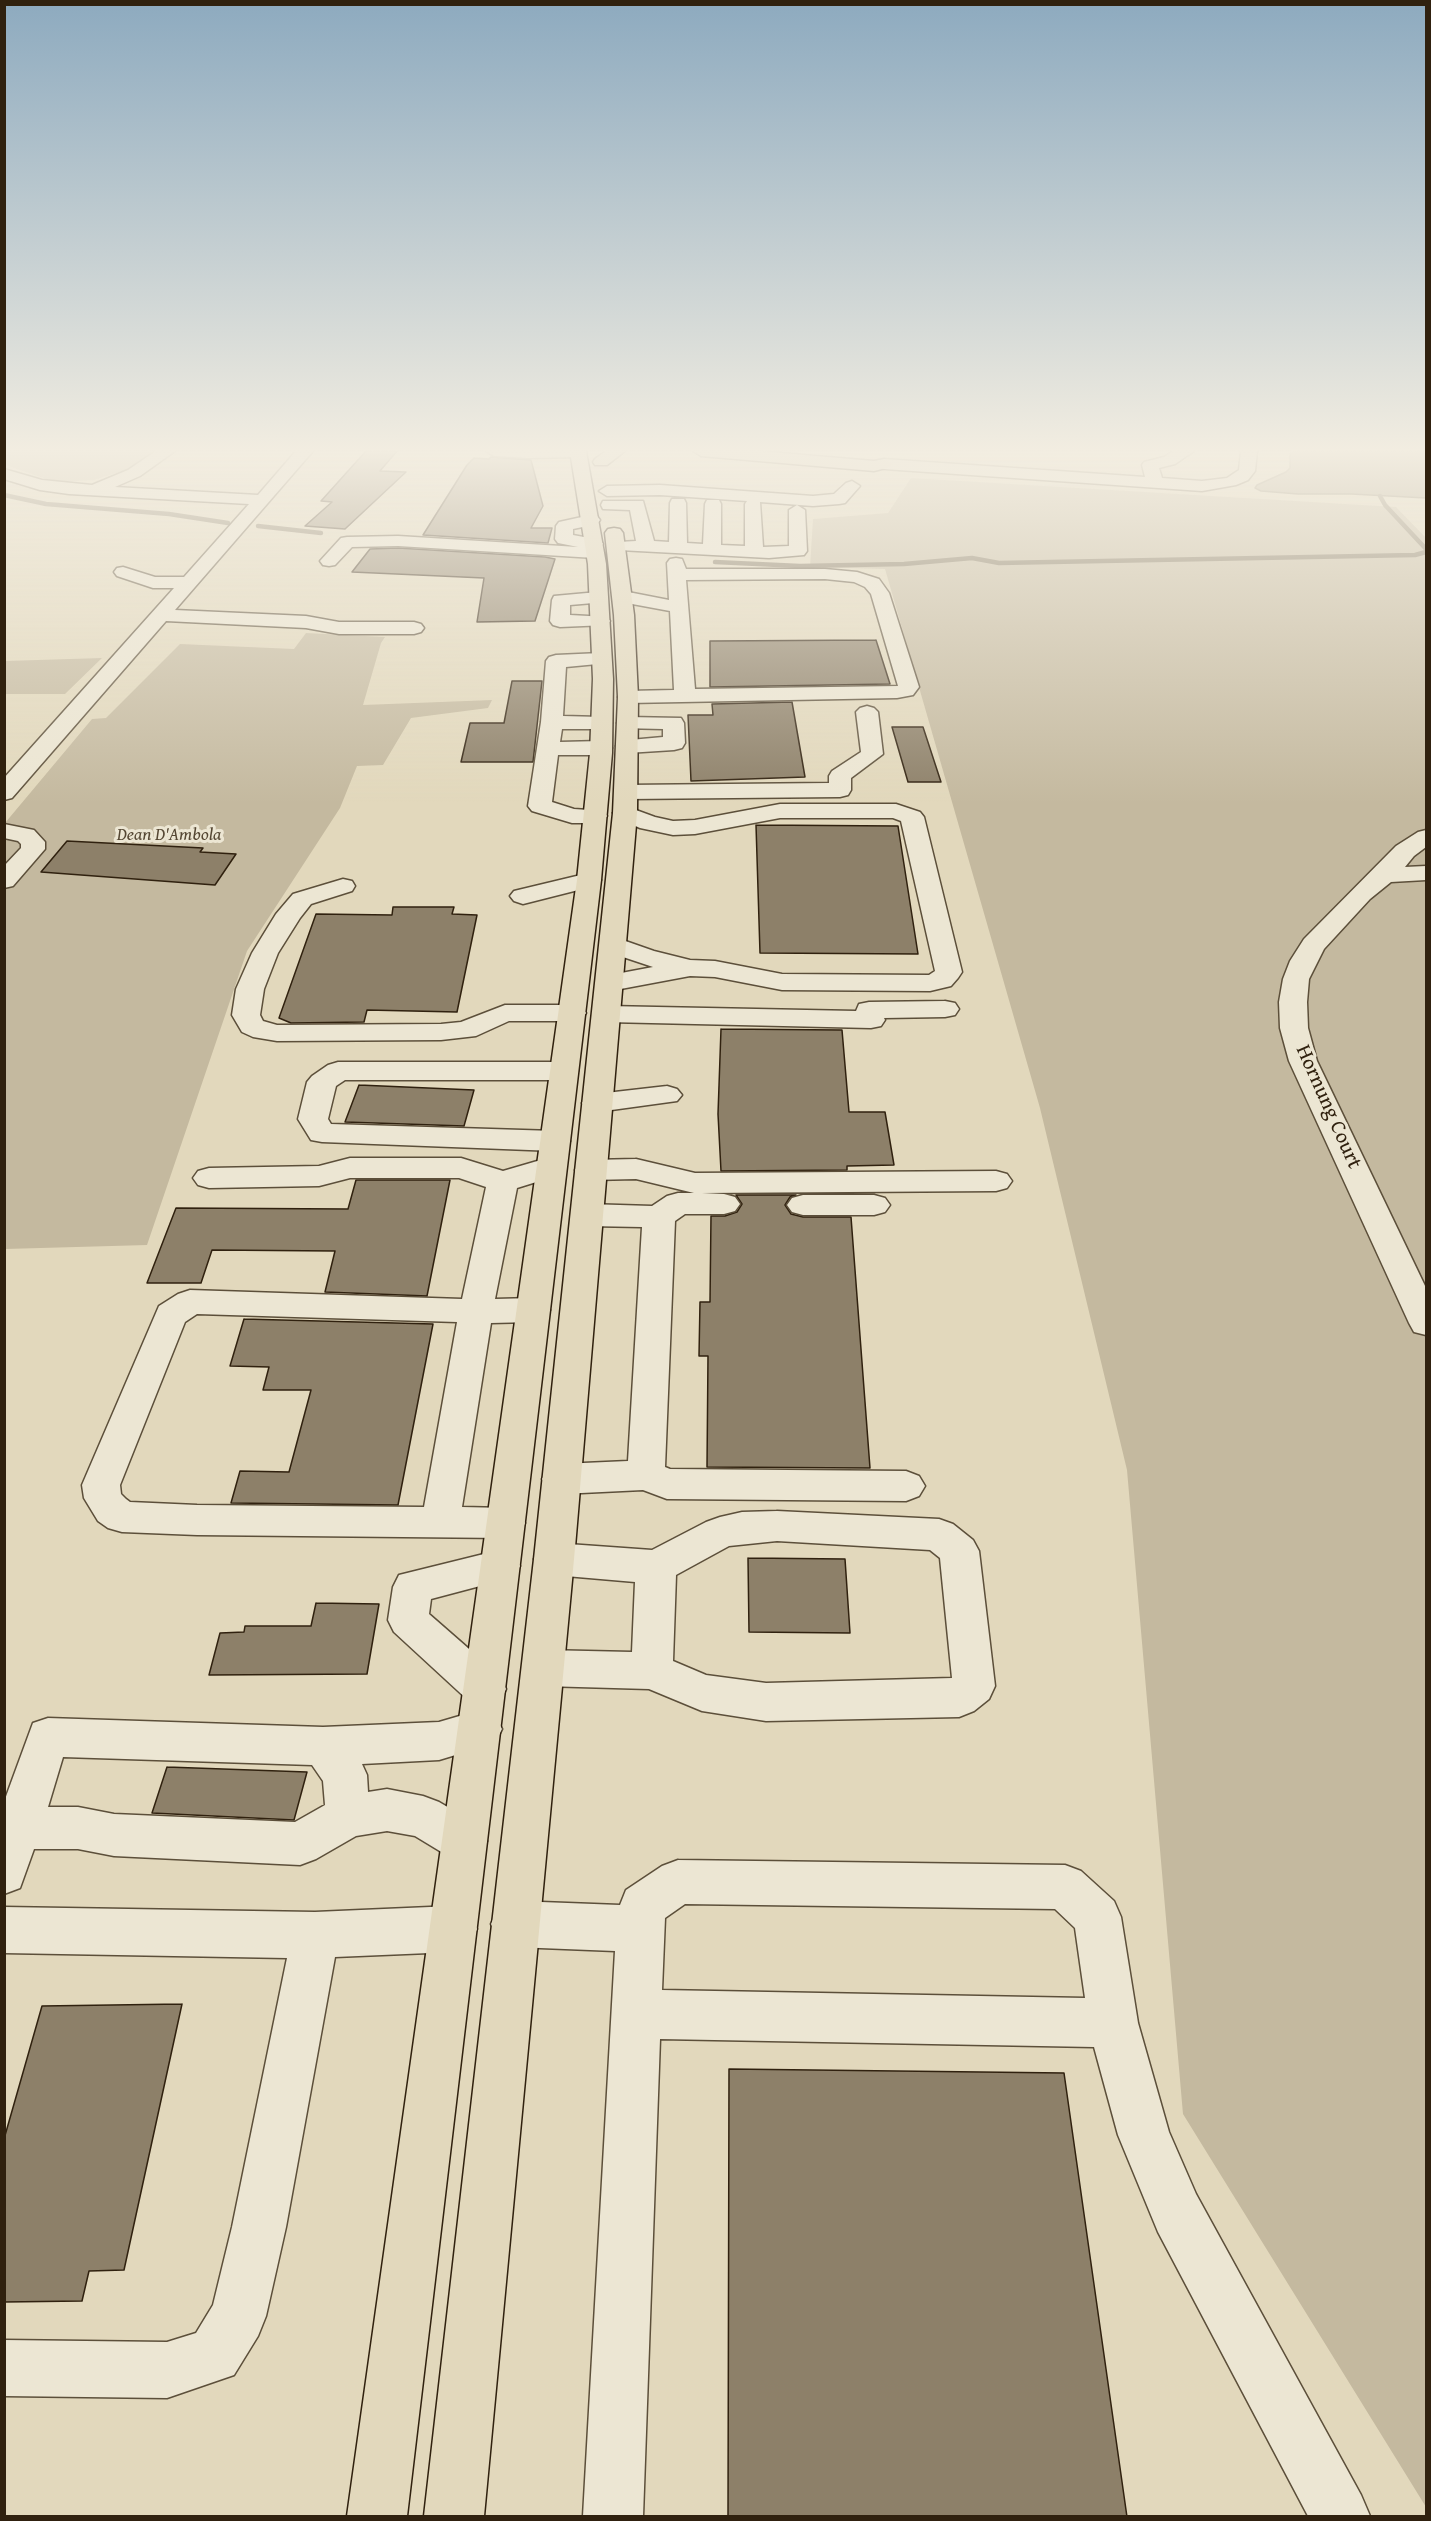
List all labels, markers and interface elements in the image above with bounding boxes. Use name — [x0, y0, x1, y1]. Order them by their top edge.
park label: Dean D'Ambola — [117, 824, 221, 846]
street label: Hornung Court — [1289, 1041, 1367, 1173]

